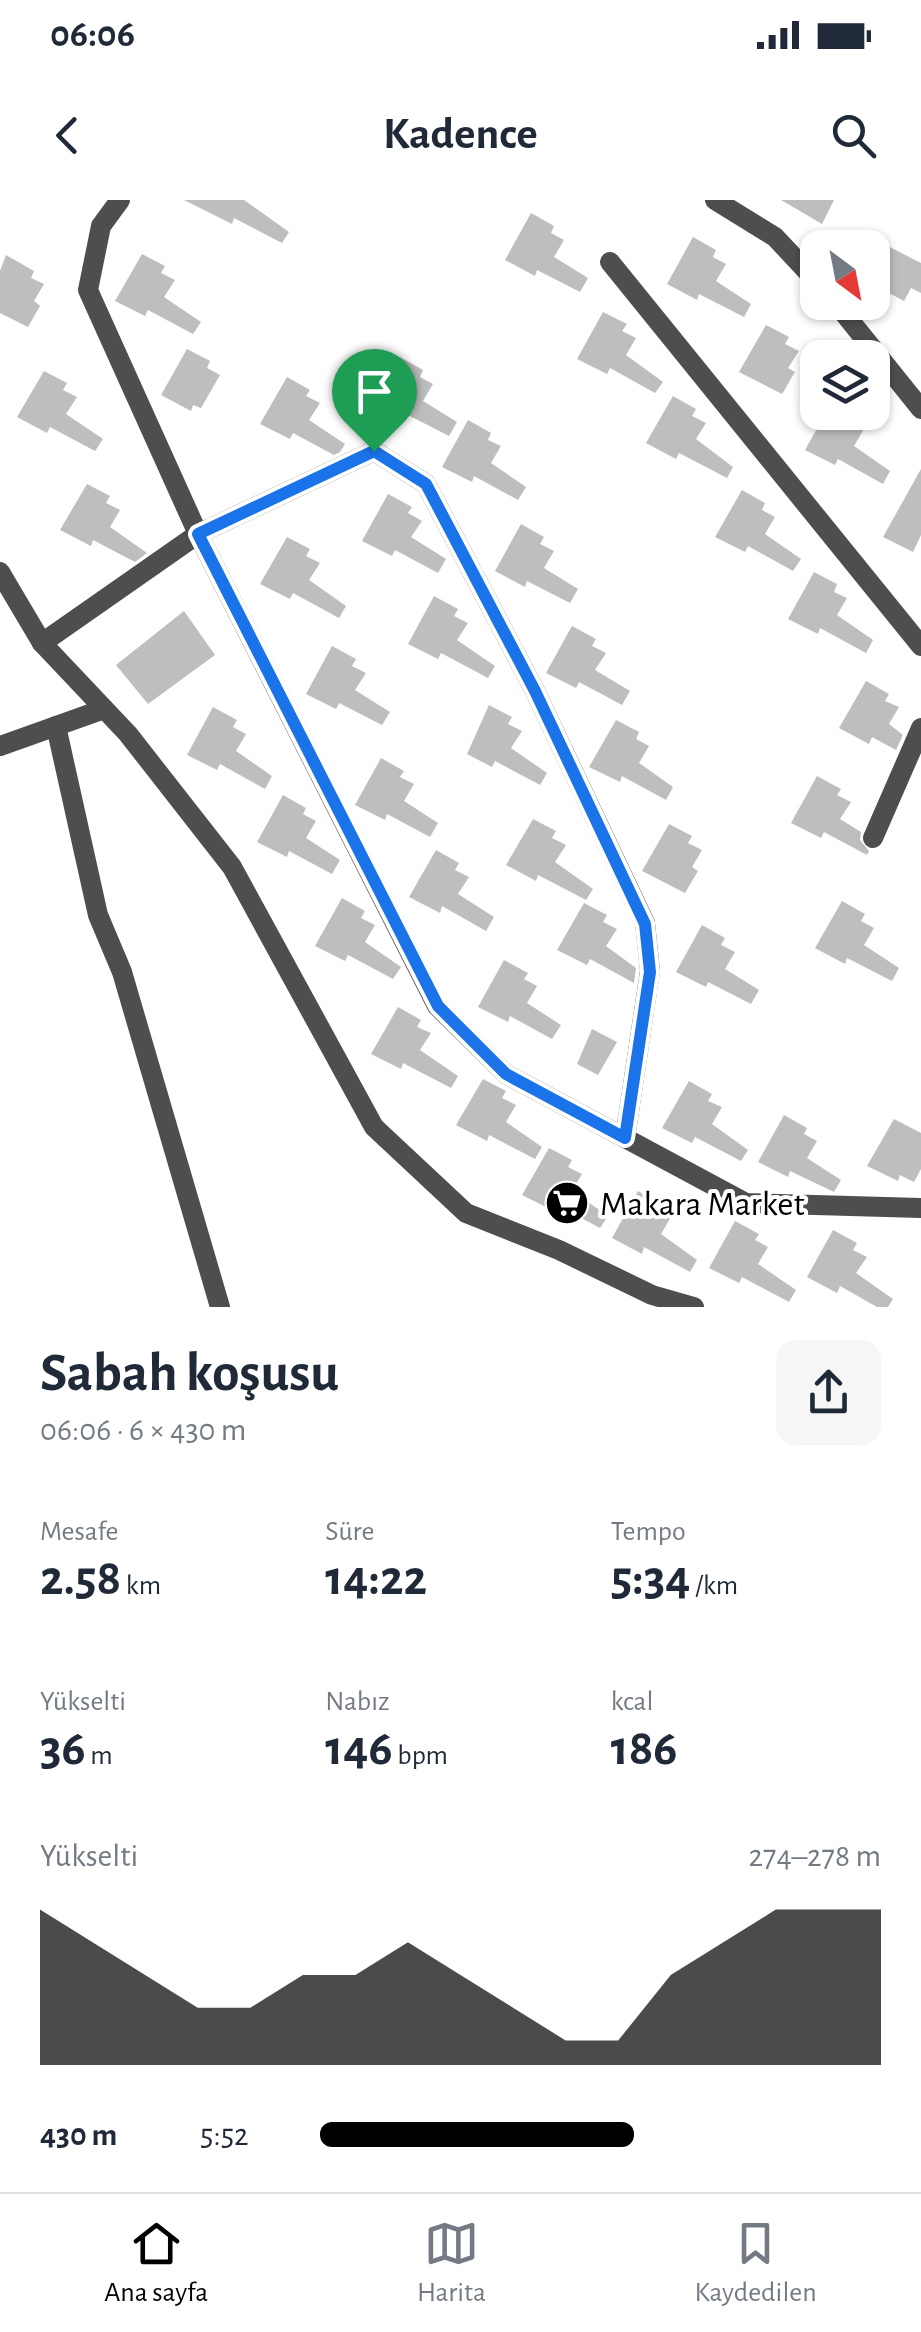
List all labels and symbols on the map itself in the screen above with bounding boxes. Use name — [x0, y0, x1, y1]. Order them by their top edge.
north arrow — [800, 230, 890, 320]
pin — [332, 349, 417, 452]
supermarket icon: Makara Market — [544, 1180, 590, 1226]
place label: Makara Market — [600, 1187, 805, 1222]

